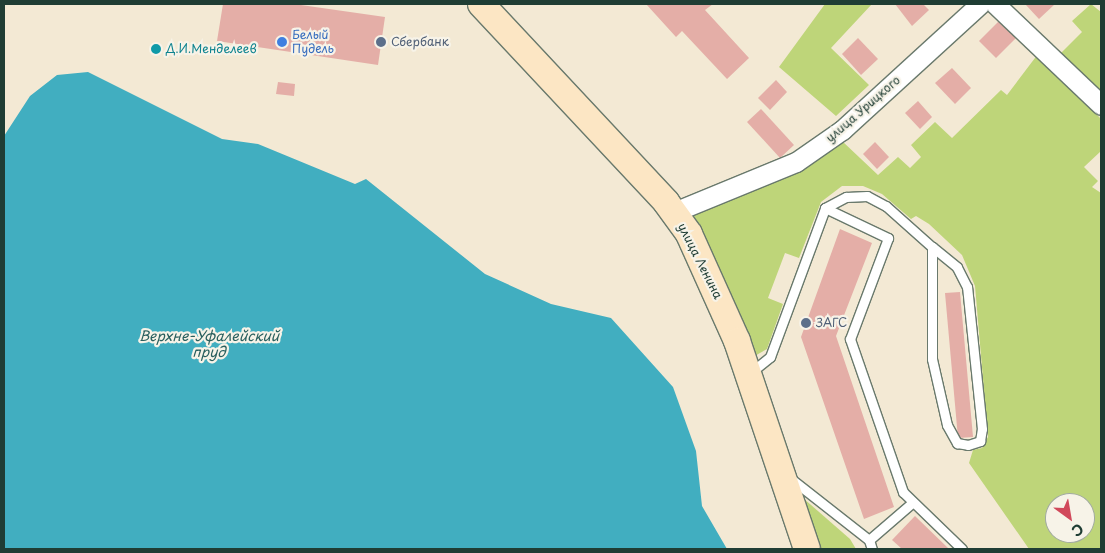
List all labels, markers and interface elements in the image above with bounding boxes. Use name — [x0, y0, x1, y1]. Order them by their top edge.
place label: Белый Пудель — [292, 28, 334, 56]
place label: Сбербанк — [391, 35, 449, 49]
marker: Белый Пудель — [276, 36, 288, 48]
marker: Сбербанк — [375, 36, 387, 48]
place label: Д.И.Менделеев — [166, 42, 257, 56]
marker: Д.И.Менделеев — [150, 43, 162, 55]
street label: улица Урицкого — [823, 73, 903, 145]
street label: улица Ленина — [675, 220, 725, 302]
place label: ЗАГС — [816, 316, 847, 330]
marker: ЗАГС — [800, 317, 812, 329]
water label: Верхне-Уфалейский пруд — [139, 328, 279, 361]
north arrow — [1045, 493, 1095, 543]
text: С — [1068, 519, 1088, 542]

